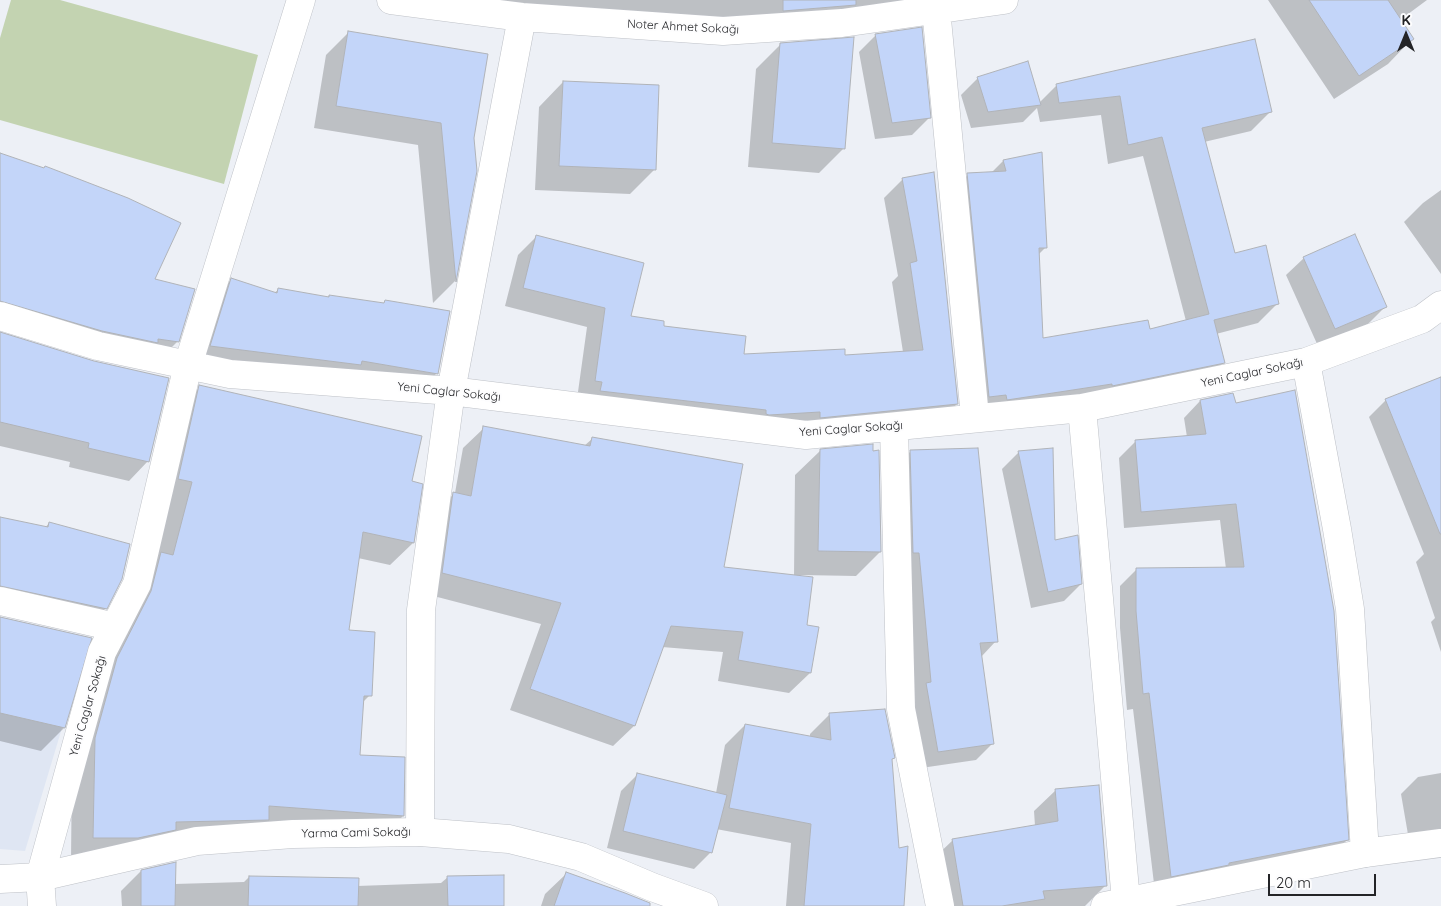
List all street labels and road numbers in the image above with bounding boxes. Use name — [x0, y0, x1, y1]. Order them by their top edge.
street label: Noter Ahmet Sokağı — [627, 17, 739, 37]
street label: Yeni Caglar Sokağı — [1200, 355, 1304, 391]
street label: Yeni Caglar Sokağı — [397, 379, 501, 405]
street label: Yeni Caglar Sokağı — [799, 418, 903, 440]
street label: Yeni Caglar Sokağı — [67, 654, 109, 758]
street label: Yarma Cami Sokağı — [301, 825, 411, 841]

